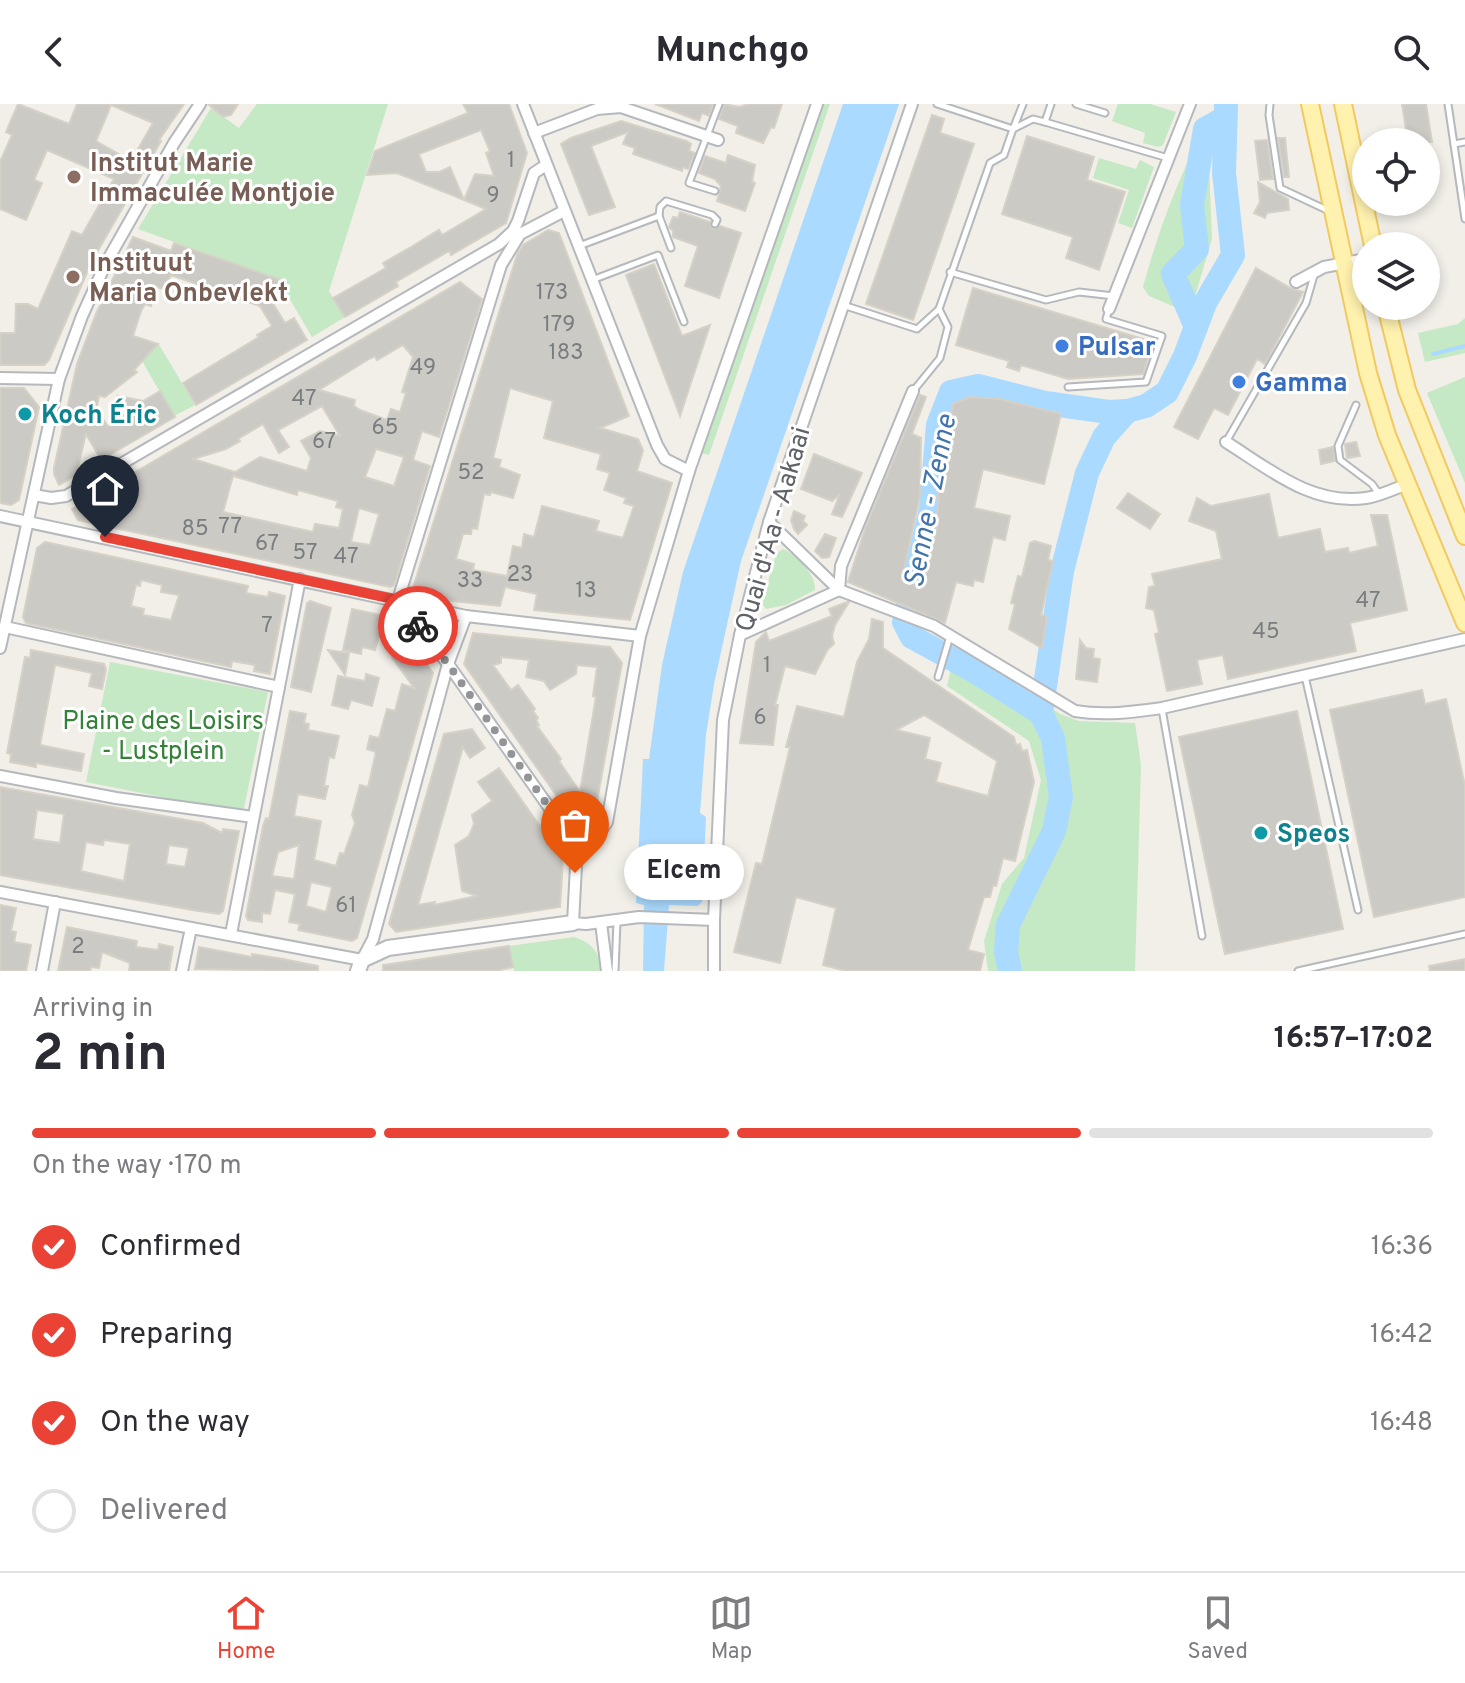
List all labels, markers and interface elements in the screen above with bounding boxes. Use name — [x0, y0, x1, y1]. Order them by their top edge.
text: Munchgo — [656, 29, 809, 75]
icon: back — [32, 30, 76, 74]
icon: search — [1389, 30, 1433, 74]
map controls — [1352, 128, 1440, 320]
button: locate — [1352, 128, 1440, 216]
place label: Institut Marie Immaculée Montjoie — [90, 148, 335, 211]
house number: 1 — [507, 148, 515, 175]
marker: Institut Marie Immaculée Montjoie — [65, 168, 83, 186]
house number: 9 — [486, 183, 500, 210]
button: layers — [1352, 232, 1440, 320]
place label: Instituut Maria Onbevlekt — [89, 248, 288, 311]
marker: Instituut Maria Onbevlekt — [64, 268, 82, 286]
house number: 173 — [536, 280, 568, 307]
house number: 179 — [543, 312, 575, 339]
place label: Pulsar — [1078, 332, 1156, 365]
marker: Pulsar — [1053, 337, 1071, 355]
house number: 183 — [549, 340, 583, 367]
house number: 49 — [410, 355, 436, 382]
place label: Gamma — [1255, 368, 1348, 401]
marker: Gamma — [1230, 373, 1248, 391]
house number: 47 — [292, 386, 316, 413]
place label: Koch Éric — [41, 398, 157, 433]
marker: Koch Éric — [16, 405, 34, 423]
water label: Senne - Zenne — [898, 412, 966, 591]
house number: 65 — [372, 415, 398, 442]
street label: Quai d'Aa - Aakaai — [729, 423, 819, 636]
house number: 67 — [312, 429, 336, 456]
pin — [71, 455, 139, 537]
house number: 52 — [457, 460, 485, 487]
icon: home — [83, 467, 127, 511]
house number: 77 — [218, 514, 242, 541]
house number: 85 — [181, 516, 209, 543]
house number: 67 — [255, 531, 279, 558]
house number: 57 — [293, 540, 317, 567]
house number: 47 — [334, 544, 358, 571]
house number: 23 — [507, 562, 533, 589]
house number: 33 — [457, 568, 483, 595]
house number: 13 — [575, 578, 597, 605]
courier — [378, 586, 458, 666]
house number: 47 — [1356, 588, 1380, 615]
icon: bike — [396, 604, 440, 648]
house number: 7 — [261, 613, 273, 640]
house number: 45 — [1252, 619, 1280, 646]
house number: 1 — [763, 653, 771, 680]
house number: 6 — [753, 705, 767, 732]
park label: Plaine des Loisirs - Lustplein — [62, 706, 264, 769]
pin — [541, 791, 609, 873]
icon: bag — [553, 803, 597, 847]
place label: Speos — [1277, 819, 1350, 852]
marker: Speos — [1252, 824, 1270, 842]
callout: Elcem — [623, 845, 743, 901]
text: Elcem — [646, 855, 722, 888]
house number: 61 — [335, 893, 357, 920]
house number: 2 — [71, 934, 85, 961]
text: Arriving in — [32, 993, 153, 1026]
text: 16:57–17:02 — [1274, 1021, 1433, 1058]
text: 2 min — [32, 1023, 168, 1089]
text: On the way · 170 m — [32, 1150, 241, 1183]
icon: check — [32, 1225, 76, 1269]
text: Confirmed — [100, 1229, 242, 1266]
text: 16:36 — [1371, 1231, 1433, 1264]
icon: check — [32, 1313, 76, 1357]
text: Preparing — [100, 1317, 233, 1354]
text: 16:42 — [1370, 1319, 1433, 1352]
icon: check — [32, 1401, 76, 1445]
text: On the way — [100, 1405, 250, 1442]
text: 16:48 — [1370, 1407, 1433, 1440]
text: Delivered — [100, 1493, 228, 1530]
tab: Home — [217, 1591, 275, 1666]
tab: Map — [709, 1591, 753, 1666]
tab: Saved — [1188, 1591, 1248, 1666]

